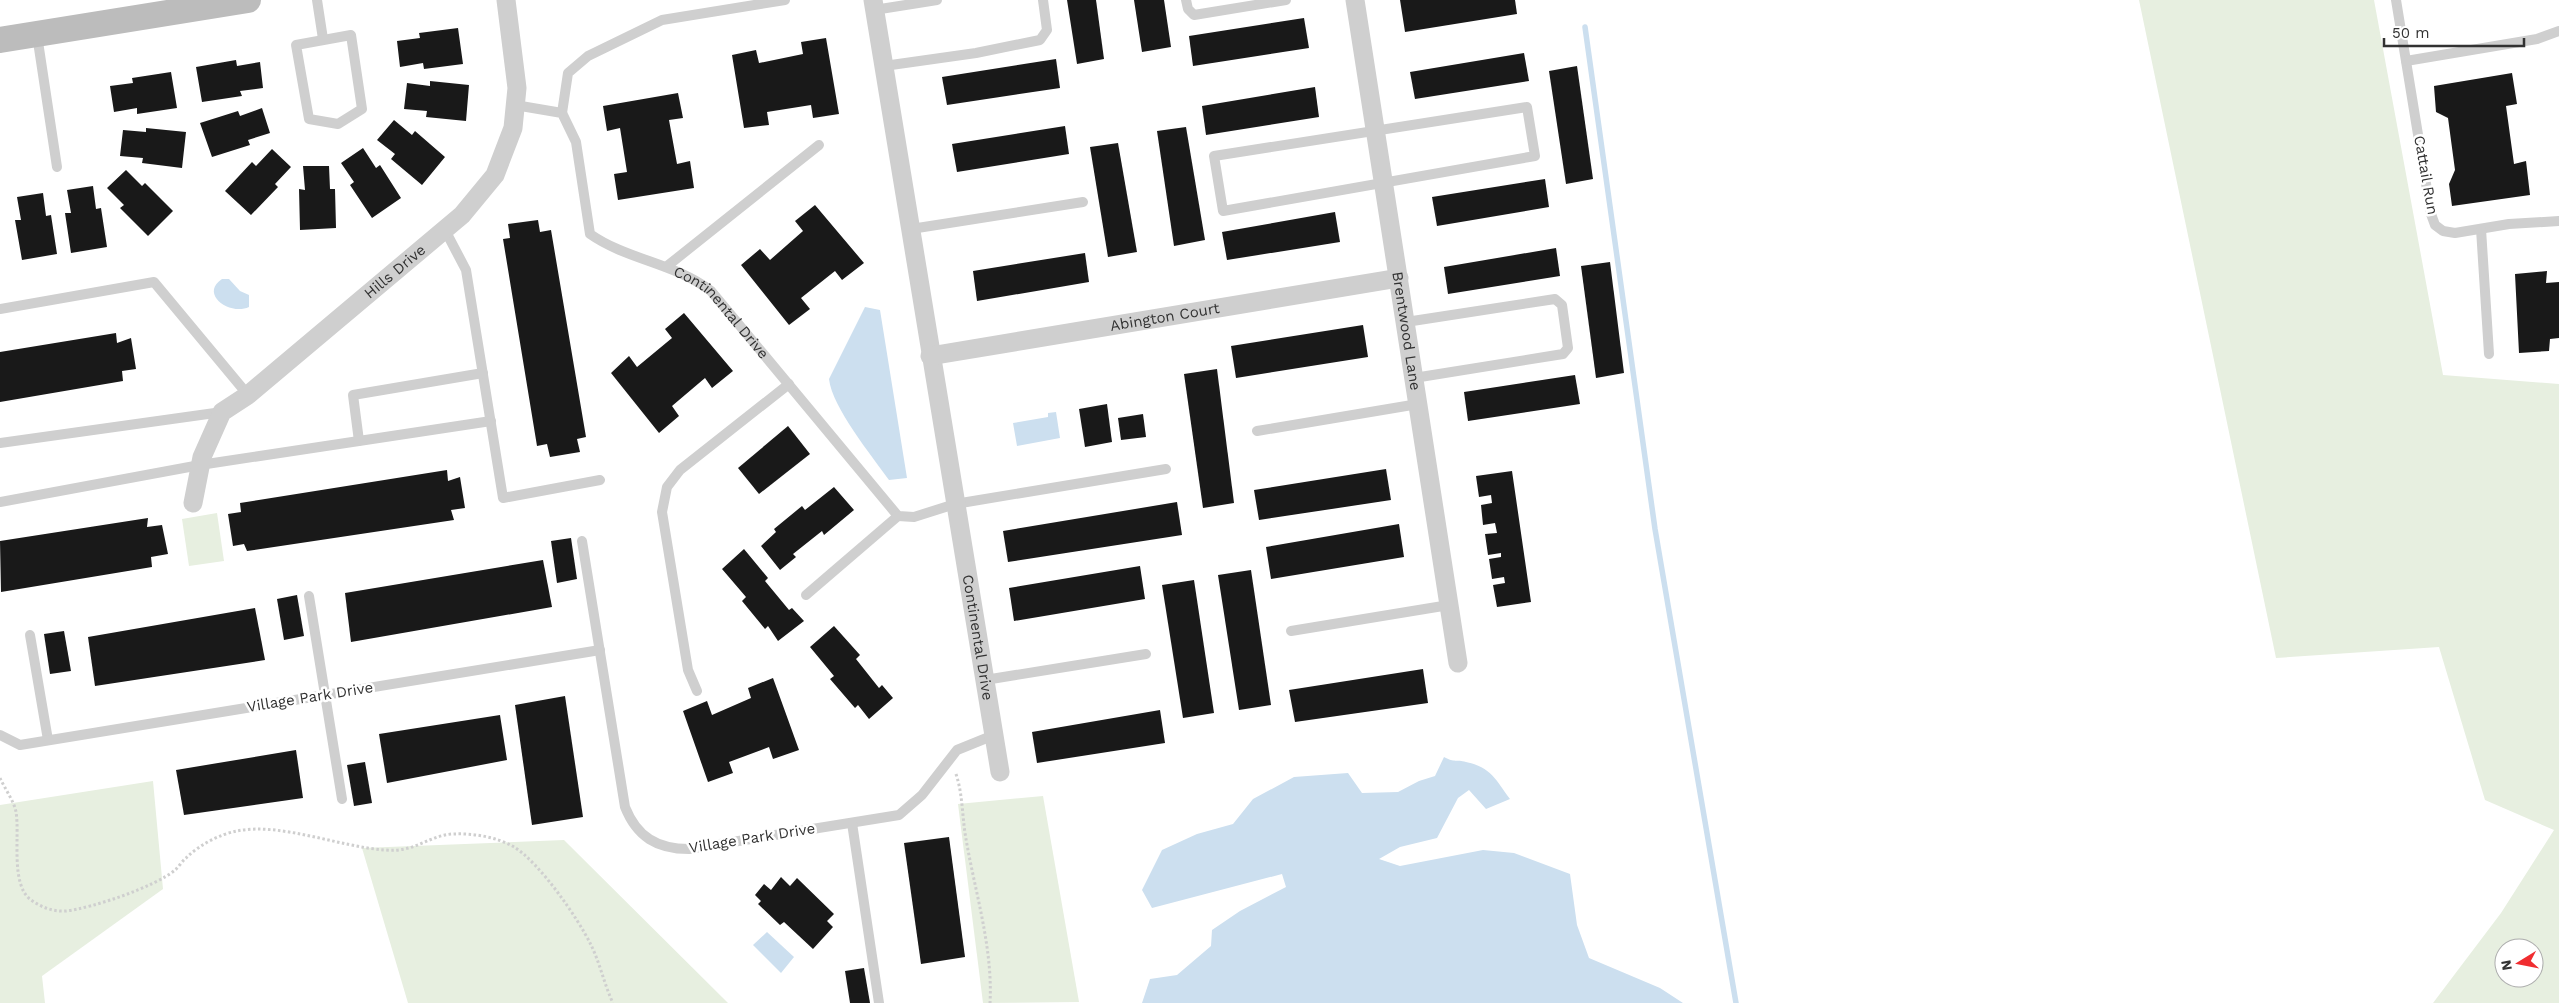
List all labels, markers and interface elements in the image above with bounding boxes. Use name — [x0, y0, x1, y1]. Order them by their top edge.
scale bar — [2384, 15, 2524, 47]
text: 50 m — [2392, 24, 2429, 42]
street label: Cattail Run — [2410, 134, 2442, 216]
street label: Hills Drive — [360, 241, 429, 302]
street label: Continental Drive — [671, 262, 773, 362]
street label: Brentwood Lane — [1388, 270, 1425, 392]
street label: Abington Court — [1109, 299, 1222, 335]
street label: Continental Drive — [959, 573, 997, 702]
street label: Village Park Drive — [246, 678, 374, 716]
street label: Village Park Drive — [688, 819, 816, 857]
north arrow — [2494, 938, 2544, 988]
text: N — [2497, 959, 2515, 972]

